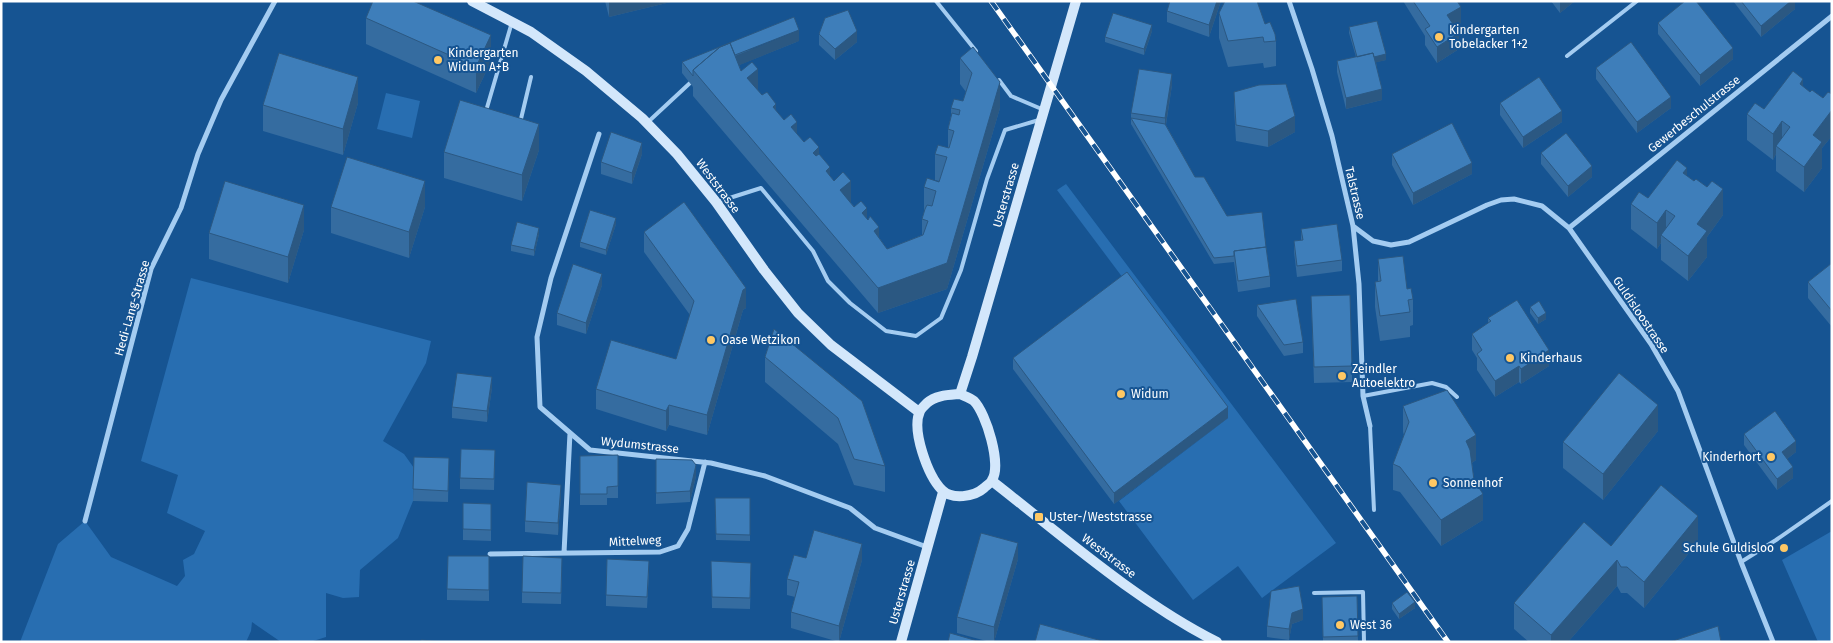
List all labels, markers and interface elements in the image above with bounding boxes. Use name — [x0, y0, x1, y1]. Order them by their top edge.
place label: Kindergarten Tobelacker 1+2 — [1449, 23, 1528, 51]
marker: Kindergarten Tobelacker 1+2 — [1433, 31, 1445, 43]
place label: Kindergarten Widum A+B — [448, 46, 519, 74]
marker: Kindergarten Widum A+B — [432, 54, 444, 66]
street label: Gewerbeschulstrasse — [1645, 72, 1743, 156]
street label: Weststrasse — [693, 156, 743, 216]
street label: Usterstrasse — [990, 161, 1022, 229]
street label: Talstrasse — [1342, 165, 1368, 221]
street label: Hedi-Lang-Strasse — [112, 258, 152, 358]
street label: Guldisloostrasse — [1610, 274, 1672, 356]
place label: Oase Wetzikon — [721, 333, 800, 347]
marker: Oase Wetzikon — [705, 334, 717, 346]
place label: Kinderhaus — [1520, 351, 1582, 365]
marker: Kinderhaus — [1504, 352, 1516, 364]
place label: Zeindler Autoelektro — [1352, 362, 1415, 390]
marker: Zeindler Autoelektro — [1336, 370, 1348, 382]
place label: Widum — [1131, 387, 1169, 401]
marker: Widum — [1115, 388, 1127, 400]
street label: Wydumstrasse — [600, 434, 680, 456]
place label: Kinderhort — [1702, 450, 1762, 464]
marker: Kinderhort — [1765, 451, 1777, 463]
place label: Sonnenhof — [1443, 476, 1503, 490]
marker: Sonnenhof — [1427, 477, 1439, 489]
place label: Uster-/Weststrasse — [1049, 510, 1152, 524]
marker: Uster-/Weststrasse — [1033, 511, 1045, 523]
street label: Weststrasse — [1079, 531, 1139, 581]
street label: Mittelweg — [608, 533, 662, 549]
place label: Schule Guldisloo — [1683, 541, 1774, 555]
marker: Schule Guldisloo — [1778, 542, 1790, 554]
street label: Usterstrasse — [886, 558, 918, 626]
place label: West 36 — [1350, 618, 1392, 632]
marker: West 36 — [1334, 619, 1346, 631]

